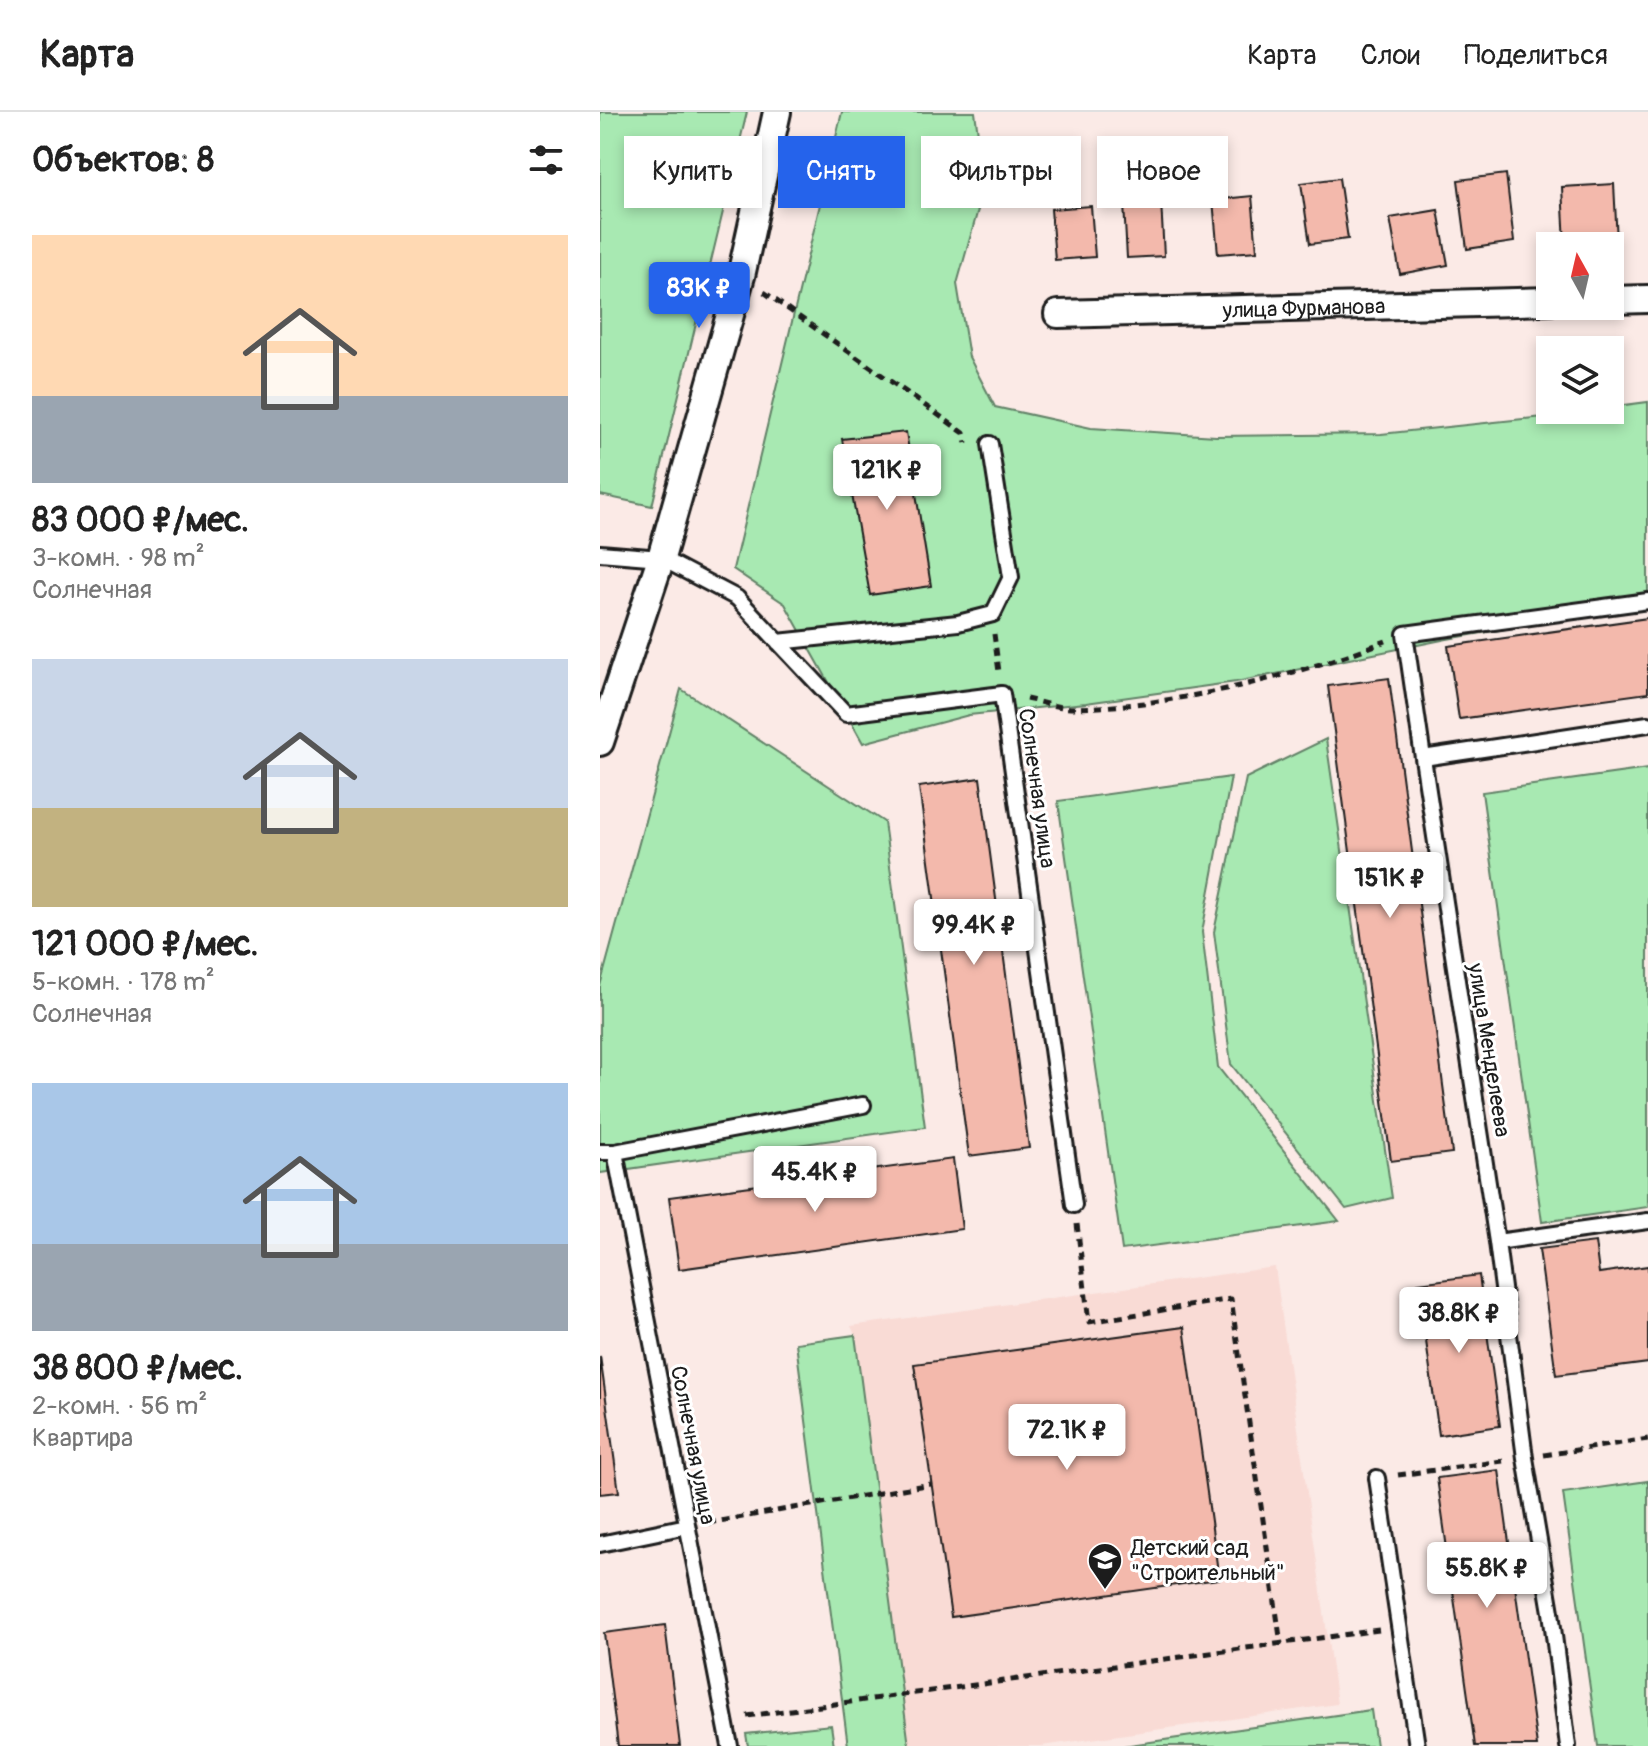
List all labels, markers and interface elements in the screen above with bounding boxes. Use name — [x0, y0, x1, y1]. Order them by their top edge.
text: Карта — [40, 31, 134, 79]
text: Карта — [1247, 38, 1317, 73]
text: Слои — [1361, 38, 1420, 73]
text: Поделиться — [1464, 38, 1608, 73]
chip: Купить — [624, 136, 762, 208]
chip: Снять — [778, 136, 905, 208]
chip: Фильтры — [921, 136, 1081, 208]
chip: Новое — [1097, 136, 1228, 208]
icon: filters — [524, 138, 568, 182]
text: Объектов: 8 — [32, 139, 214, 182]
north arrow — [1536, 232, 1624, 320]
map controls — [1536, 232, 1624, 424]
pin: 83K ₽ — [643, 262, 755, 330]
text: 83K ₽ — [667, 272, 731, 304]
icon: home — [228, 287, 372, 431]
street label: улица Фурманова — [1221, 292, 1386, 325]
button: layers — [1536, 336, 1624, 424]
pin: 121K ₽ — [822, 444, 952, 512]
text: 121K ₽ — [851, 454, 923, 486]
text: 83 000 ₽/мес. — [32, 499, 249, 542]
text: 3-комн. · 98 m² — [32, 542, 205, 574]
text: Солнечная — [32, 574, 152, 606]
street label: Солнечная улица — [1012, 706, 1062, 870]
icon: home — [228, 711, 372, 855]
pin: 151K ₽ — [1325, 852, 1455, 920]
text: 151K ₽ — [1354, 862, 1426, 894]
pin: 99.4K ₽ — [900, 899, 1048, 967]
text: 99.4K ₽ — [932, 909, 1016, 941]
text: 121 000 ₽/мес. — [32, 923, 259, 966]
street label: улица Менделеева — [1461, 960, 1517, 1139]
text: 5-комн. · 178 m² — [32, 966, 215, 998]
text: Солнечная — [32, 998, 152, 1030]
icon: home — [228, 1135, 372, 1279]
pin: 45.4K ₽ — [741, 1146, 889, 1214]
text: 45.4K ₽ — [772, 1156, 858, 1188]
pin: 38.8K ₽ — [1385, 1287, 1533, 1355]
text: 38.8K ₽ — [1417, 1297, 1501, 1329]
text: 38 800 ₽/мес. — [32, 1347, 243, 1390]
street label: Солнечная улица — [664, 1363, 722, 1527]
text: 2-комн. · 56 m² — [32, 1390, 207, 1422]
pin: 72.1K ₽ — [993, 1404, 1141, 1472]
text: 72.1K ₽ — [1026, 1414, 1108, 1446]
text: Квартира — [32, 1422, 133, 1454]
place label: Детский сад "Строительный" — [1130, 1534, 1285, 1587]
school or university icon: Детский сад "Строительный" — [1086, 1541, 1124, 1591]
pin: 55.8K ₽ — [1413, 1542, 1561, 1610]
text: 55.8K ₽ — [1445, 1552, 1529, 1584]

